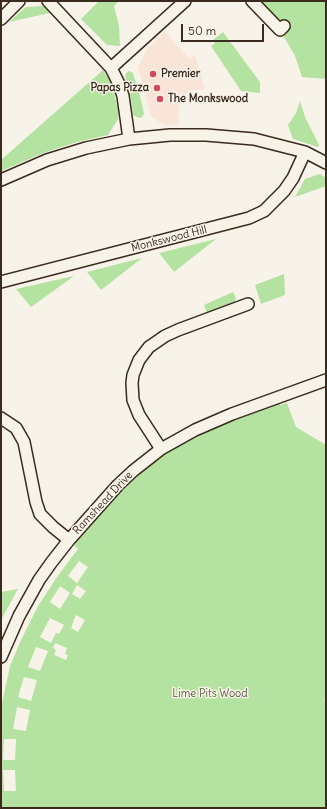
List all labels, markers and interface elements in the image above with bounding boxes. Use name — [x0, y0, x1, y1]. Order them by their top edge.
scale bar — [183, 16, 266, 42]
text: 50 m — [188, 23, 216, 38]
place label: Premier — [161, 67, 200, 81]
marker: Premier — [148, 69, 158, 79]
place label: Papas Pizza — [90, 81, 149, 95]
marker: Papas Pizza — [152, 83, 162, 93]
place label: The Monkswood — [168, 92, 248, 106]
marker: The Monkswood — [155, 94, 165, 104]
street label: Monkswood Hill — [130, 223, 208, 255]
street label: Ramshead Drive — [70, 469, 136, 537]
park label: Lime Pits Wood — [172, 687, 248, 701]

